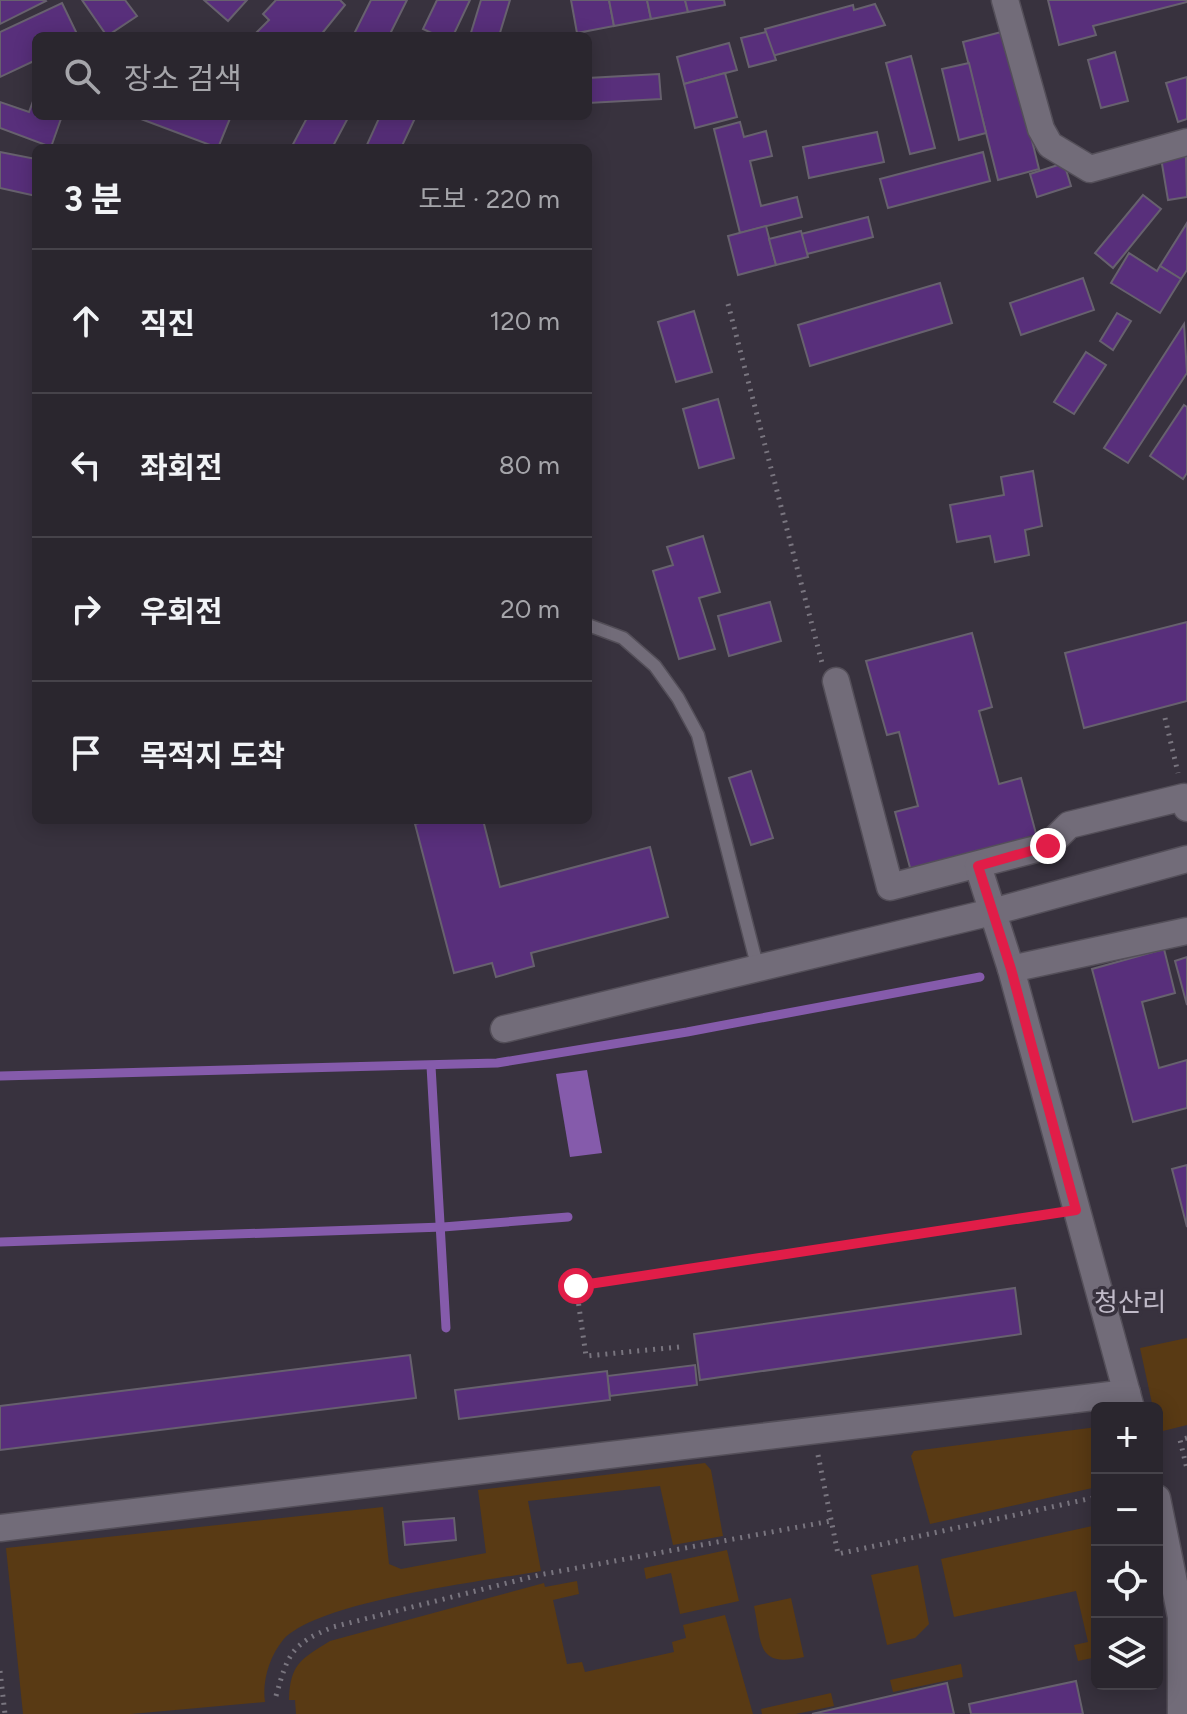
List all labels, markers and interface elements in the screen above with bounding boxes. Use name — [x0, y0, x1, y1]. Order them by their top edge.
search box — [32, 32, 592, 120]
icon: search — [60, 54, 104, 98]
text: 장소 검색 — [124, 60, 242, 97]
text: 3 분 — [64, 179, 122, 220]
text: 도보 · 220 m — [418, 183, 560, 215]
icon: ahead — [64, 299, 108, 343]
text: 직진 — [140, 305, 195, 342]
text: 120 m — [490, 305, 560, 337]
icon: left — [64, 443, 108, 487]
text: 좌회전 — [140, 449, 223, 486]
text: 80 m — [499, 449, 560, 481]
icon: right — [64, 587, 108, 631]
text: 우회전 — [140, 593, 223, 630]
text: 20 m — [500, 593, 560, 625]
icon: arrive — [64, 731, 108, 775]
text: 목적지 도착 — [140, 737, 285, 774]
route end — [1030, 828, 1066, 864]
route start — [558, 1268, 594, 1304]
district label: 청산리 — [1094, 1286, 1166, 1318]
map controls — [1091, 1402, 1163, 1690]
button: + — [1091, 1402, 1163, 1474]
button: − — [1091, 1474, 1163, 1546]
button: locate — [1091, 1546, 1163, 1618]
button: layers — [1091, 1618, 1163, 1690]

